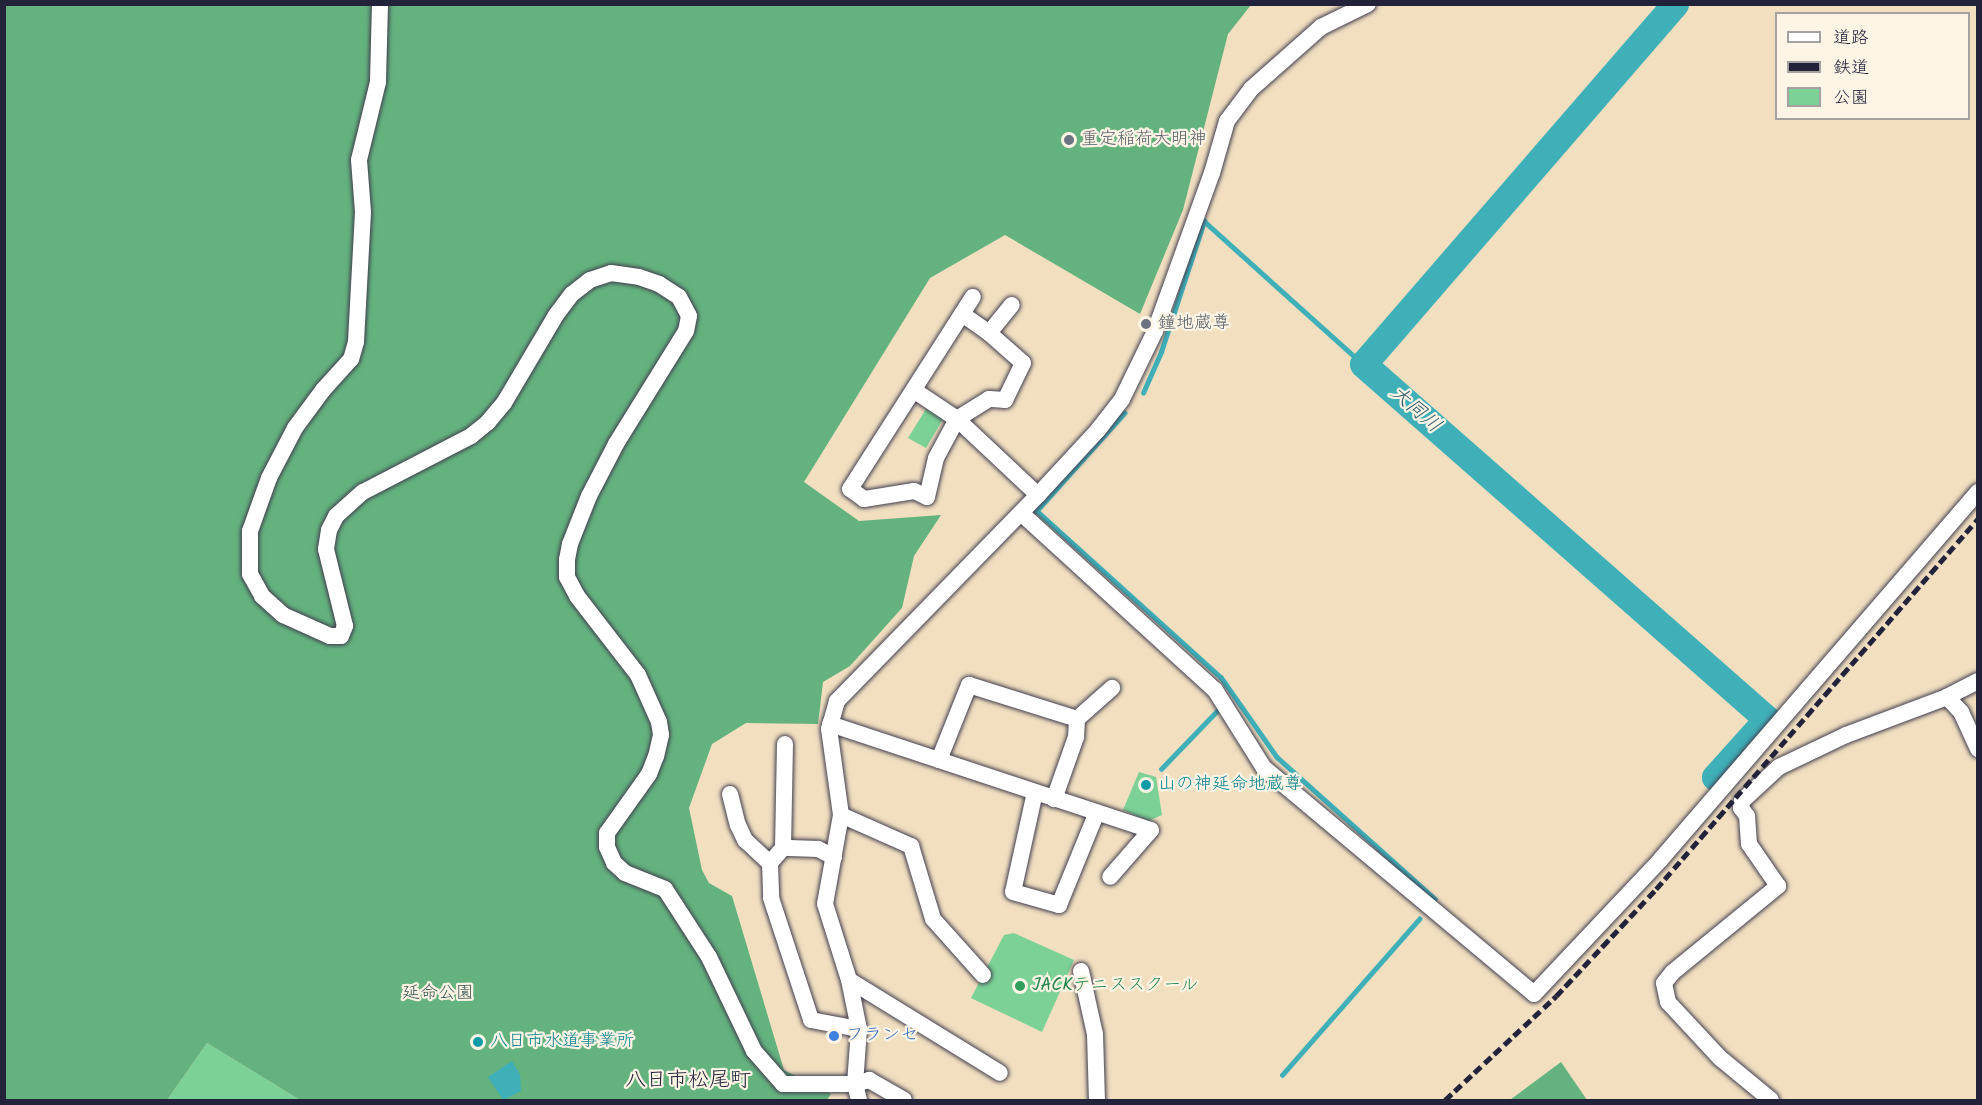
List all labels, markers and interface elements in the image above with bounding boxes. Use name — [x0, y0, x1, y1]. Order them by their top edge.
legend — [1775, 12, 1970, 120]
text: 道路 — [1833, 24, 1869, 53]
text: 鉄道 — [1833, 54, 1869, 83]
text: 公園 — [1833, 84, 1869, 113]
place label: 重定稲荷大明神 — [1081, 129, 1207, 151]
marker: 重定稲荷大明神 — [1062, 133, 1076, 147]
place label: 鐘地蔵尊 — [1158, 313, 1230, 335]
marker: 鐘地蔵尊 — [1139, 317, 1153, 331]
water label: 大同川 — [1384, 381, 1446, 439]
place label: 山の神延命地蔵尊 — [1158, 774, 1302, 796]
marker: 山の神延命地蔵尊 — [1139, 778, 1153, 792]
place label: JACKテニススクール — [1032, 975, 1199, 997]
marker: JACKテニススクール — [1013, 979, 1027, 993]
park label: 延命公園 — [402, 983, 474, 1005]
place label: フランセ — [846, 1025, 918, 1047]
marker: フランセ — [827, 1029, 841, 1043]
place label: 八日市水道事業所 — [490, 1031, 634, 1053]
marker: 八日市水道事業所 — [471, 1035, 485, 1049]
district label: 八日市松尾町 — [625, 1068, 751, 1094]

